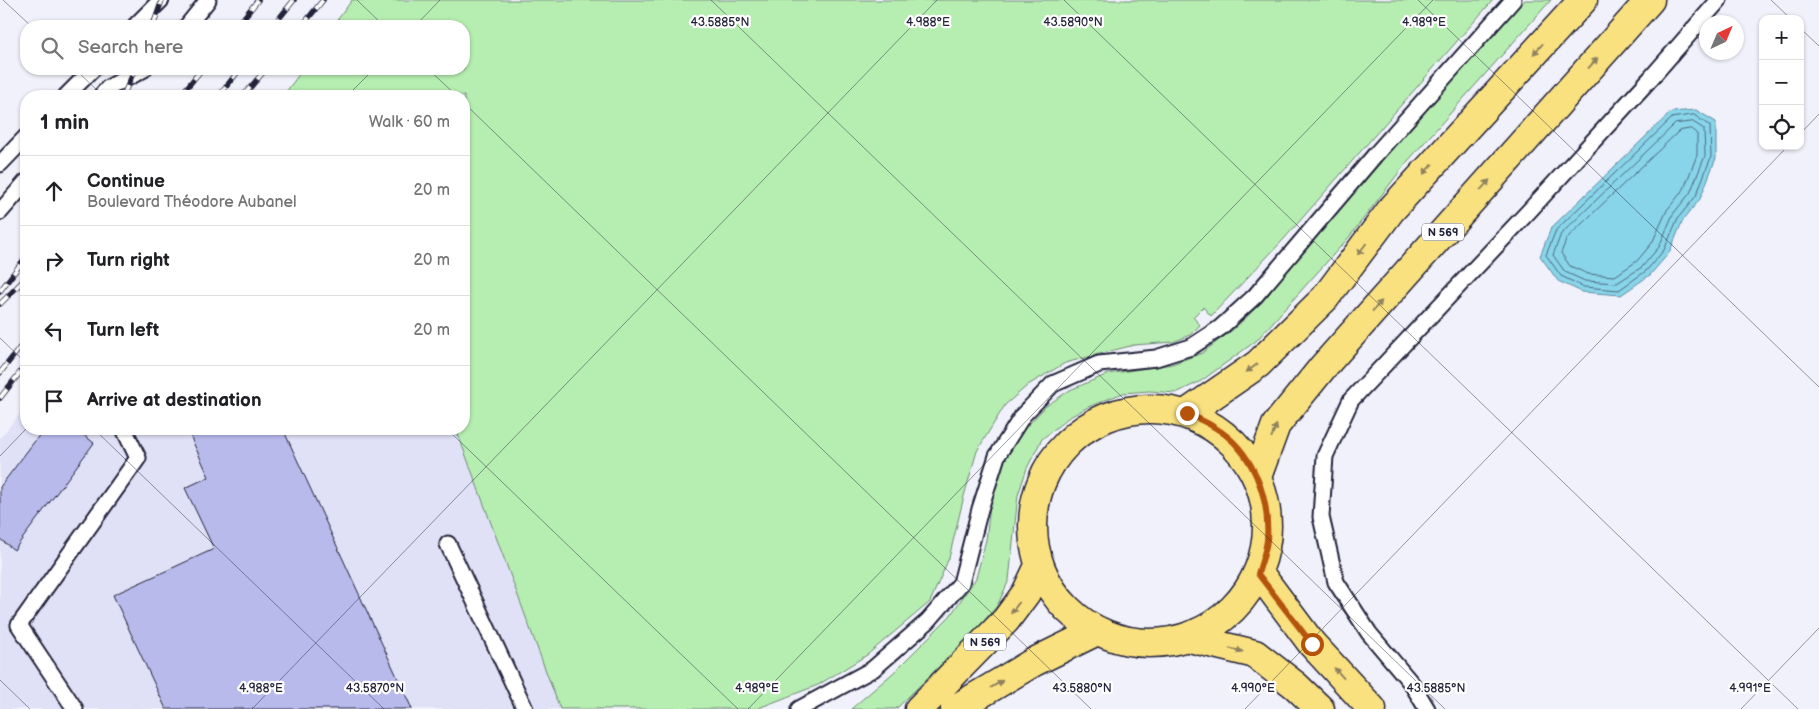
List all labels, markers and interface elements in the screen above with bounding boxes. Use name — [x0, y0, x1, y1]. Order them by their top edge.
text: 43.5885°N — [690, 15, 750, 30]
text: 4.988°E — [906, 15, 950, 30]
text: 43.5890°N — [1043, 15, 1103, 30]
text: 4.989°E — [1402, 15, 1446, 30]
north arrow — [1699, 15, 1744, 60]
map controls — [1759, 15, 1804, 150]
button: + — [1759, 15, 1804, 60]
search box — [20, 20, 470, 75]
icon: search — [38, 34, 66, 62]
text: Search here — [78, 36, 183, 59]
one-way arrow — [1532, 42, 1544, 54]
one-way arrow — [1587, 58, 1599, 70]
button: − — [1759, 60, 1804, 105]
button: locate — [1759, 105, 1804, 150]
text: 1 min — [40, 110, 89, 135]
text: Walk · 60 m — [369, 113, 450, 132]
one-way arrow — [1423, 163, 1434, 176]
text: Continue — [87, 170, 165, 193]
icon: ahead — [40, 177, 68, 205]
one-way arrow — [1479, 179, 1491, 191]
text: 20 m — [414, 181, 450, 200]
text: Boulevard Théodore Aubanel — [87, 193, 297, 212]
road number: N 569 — [1422, 223, 1464, 240]
one-way arrow — [1357, 242, 1367, 256]
icon: right — [40, 247, 68, 275]
text: Turn right — [87, 249, 170, 272]
text: 20 m — [414, 251, 450, 270]
one-way arrow — [1371, 300, 1383, 312]
icon: left — [40, 317, 68, 345]
text: Turn left — [87, 319, 159, 342]
text: 20 m — [414, 321, 450, 340]
one-way arrow — [1246, 362, 1259, 373]
icon: arrive — [40, 387, 68, 415]
text: Arrive at destination — [87, 389, 262, 412]
route end — [1176, 402, 1199, 425]
one-way arrow — [1270, 423, 1278, 438]
one-way arrow — [1009, 601, 1020, 614]
route start — [1301, 633, 1324, 656]
road number: N 569 — [964, 634, 1006, 650]
one-way arrow — [1228, 646, 1243, 654]
one-way arrow — [1333, 668, 1345, 680]
one-way arrow — [991, 680, 1004, 689]
text: 4.988°E — [239, 681, 283, 696]
text: 43.5870°N — [346, 681, 404, 696]
text: 4.989°E — [735, 681, 779, 696]
text: 43.5880°N — [1052, 681, 1112, 696]
text: 4.990°E — [1231, 681, 1275, 696]
text: 43.5885°N — [1406, 681, 1466, 696]
text: 4.991°E — [1729, 681, 1771, 696]

